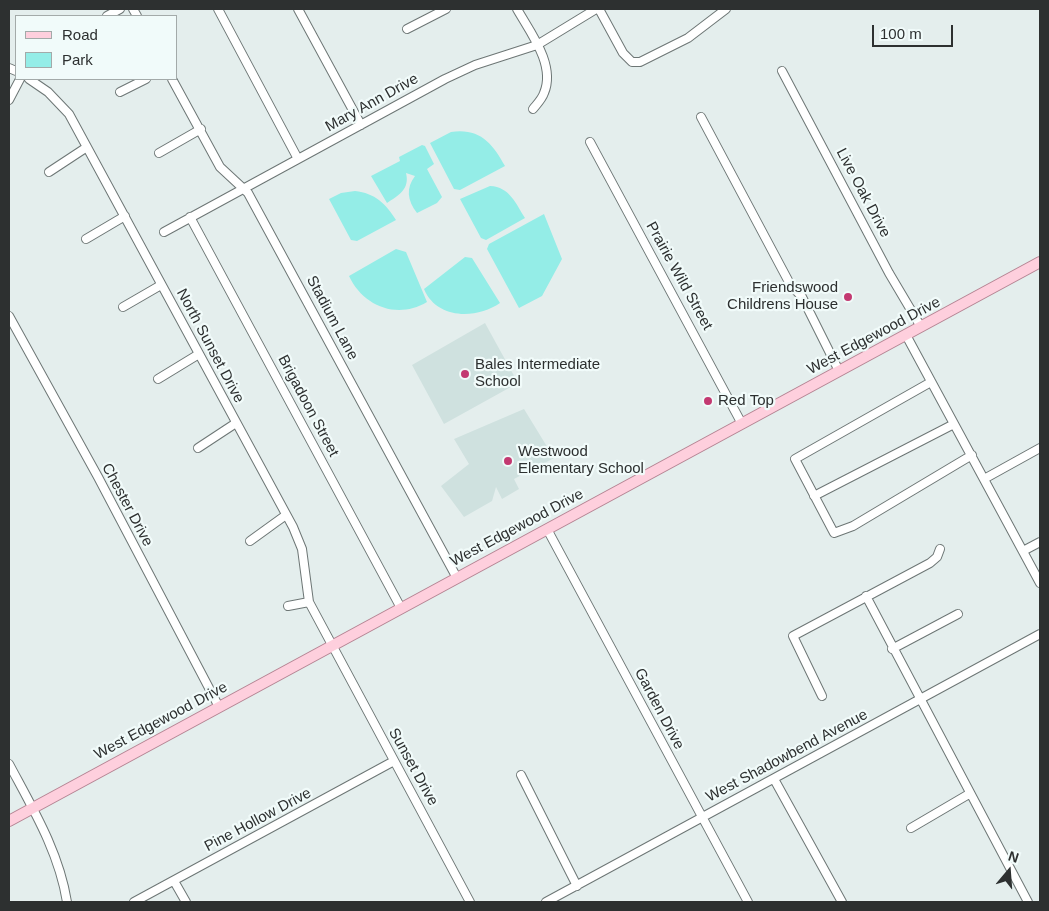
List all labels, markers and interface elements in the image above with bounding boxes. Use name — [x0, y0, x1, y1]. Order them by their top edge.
legend — [15, 15, 178, 80]
scale bar — [874, 15, 955, 47]
text: 100 m — [880, 25, 922, 42]
text: Road — [62, 26, 98, 43]
text: Park — [62, 51, 93, 68]
street label: Mary Ann Drive — [322, 70, 422, 136]
street label: Live Oak Drive — [832, 145, 894, 241]
street label: Prairie Wild Street — [642, 219, 716, 333]
street label: Stadium Lane — [302, 273, 362, 363]
place label: Friendswood Childrens House — [727, 279, 838, 314]
street label: North Sunset Drive — [172, 286, 248, 406]
marker: Friendswood Childrens House — [842, 291, 854, 303]
street label: West Edgewood Drive — [804, 293, 944, 379]
street label: Brigadoon Street — [274, 352, 342, 460]
place label: Bales Intermediate School — [475, 356, 600, 391]
marker: Bales Intermediate School — [459, 368, 471, 380]
place label: Red Top — [718, 392, 774, 410]
marker: Red Top — [702, 395, 714, 407]
place label: Westwood Elementary School — [518, 443, 644, 478]
marker: Westwood Elementary School — [502, 455, 514, 467]
street label: Chester Drive — [98, 460, 156, 550]
street label: West Edgewood Drive — [447, 485, 587, 571]
street label: Garden Drive — [630, 665, 688, 753]
street label: West Edgewood Drive — [91, 678, 231, 764]
street label: West Shadowbend Avenue — [703, 706, 871, 806]
street label: Sunset Drive — [384, 725, 442, 809]
street label: Pine Hollow Drive — [202, 784, 314, 856]
north arrow — [984, 846, 1034, 896]
text: N — [1006, 848, 1021, 866]

